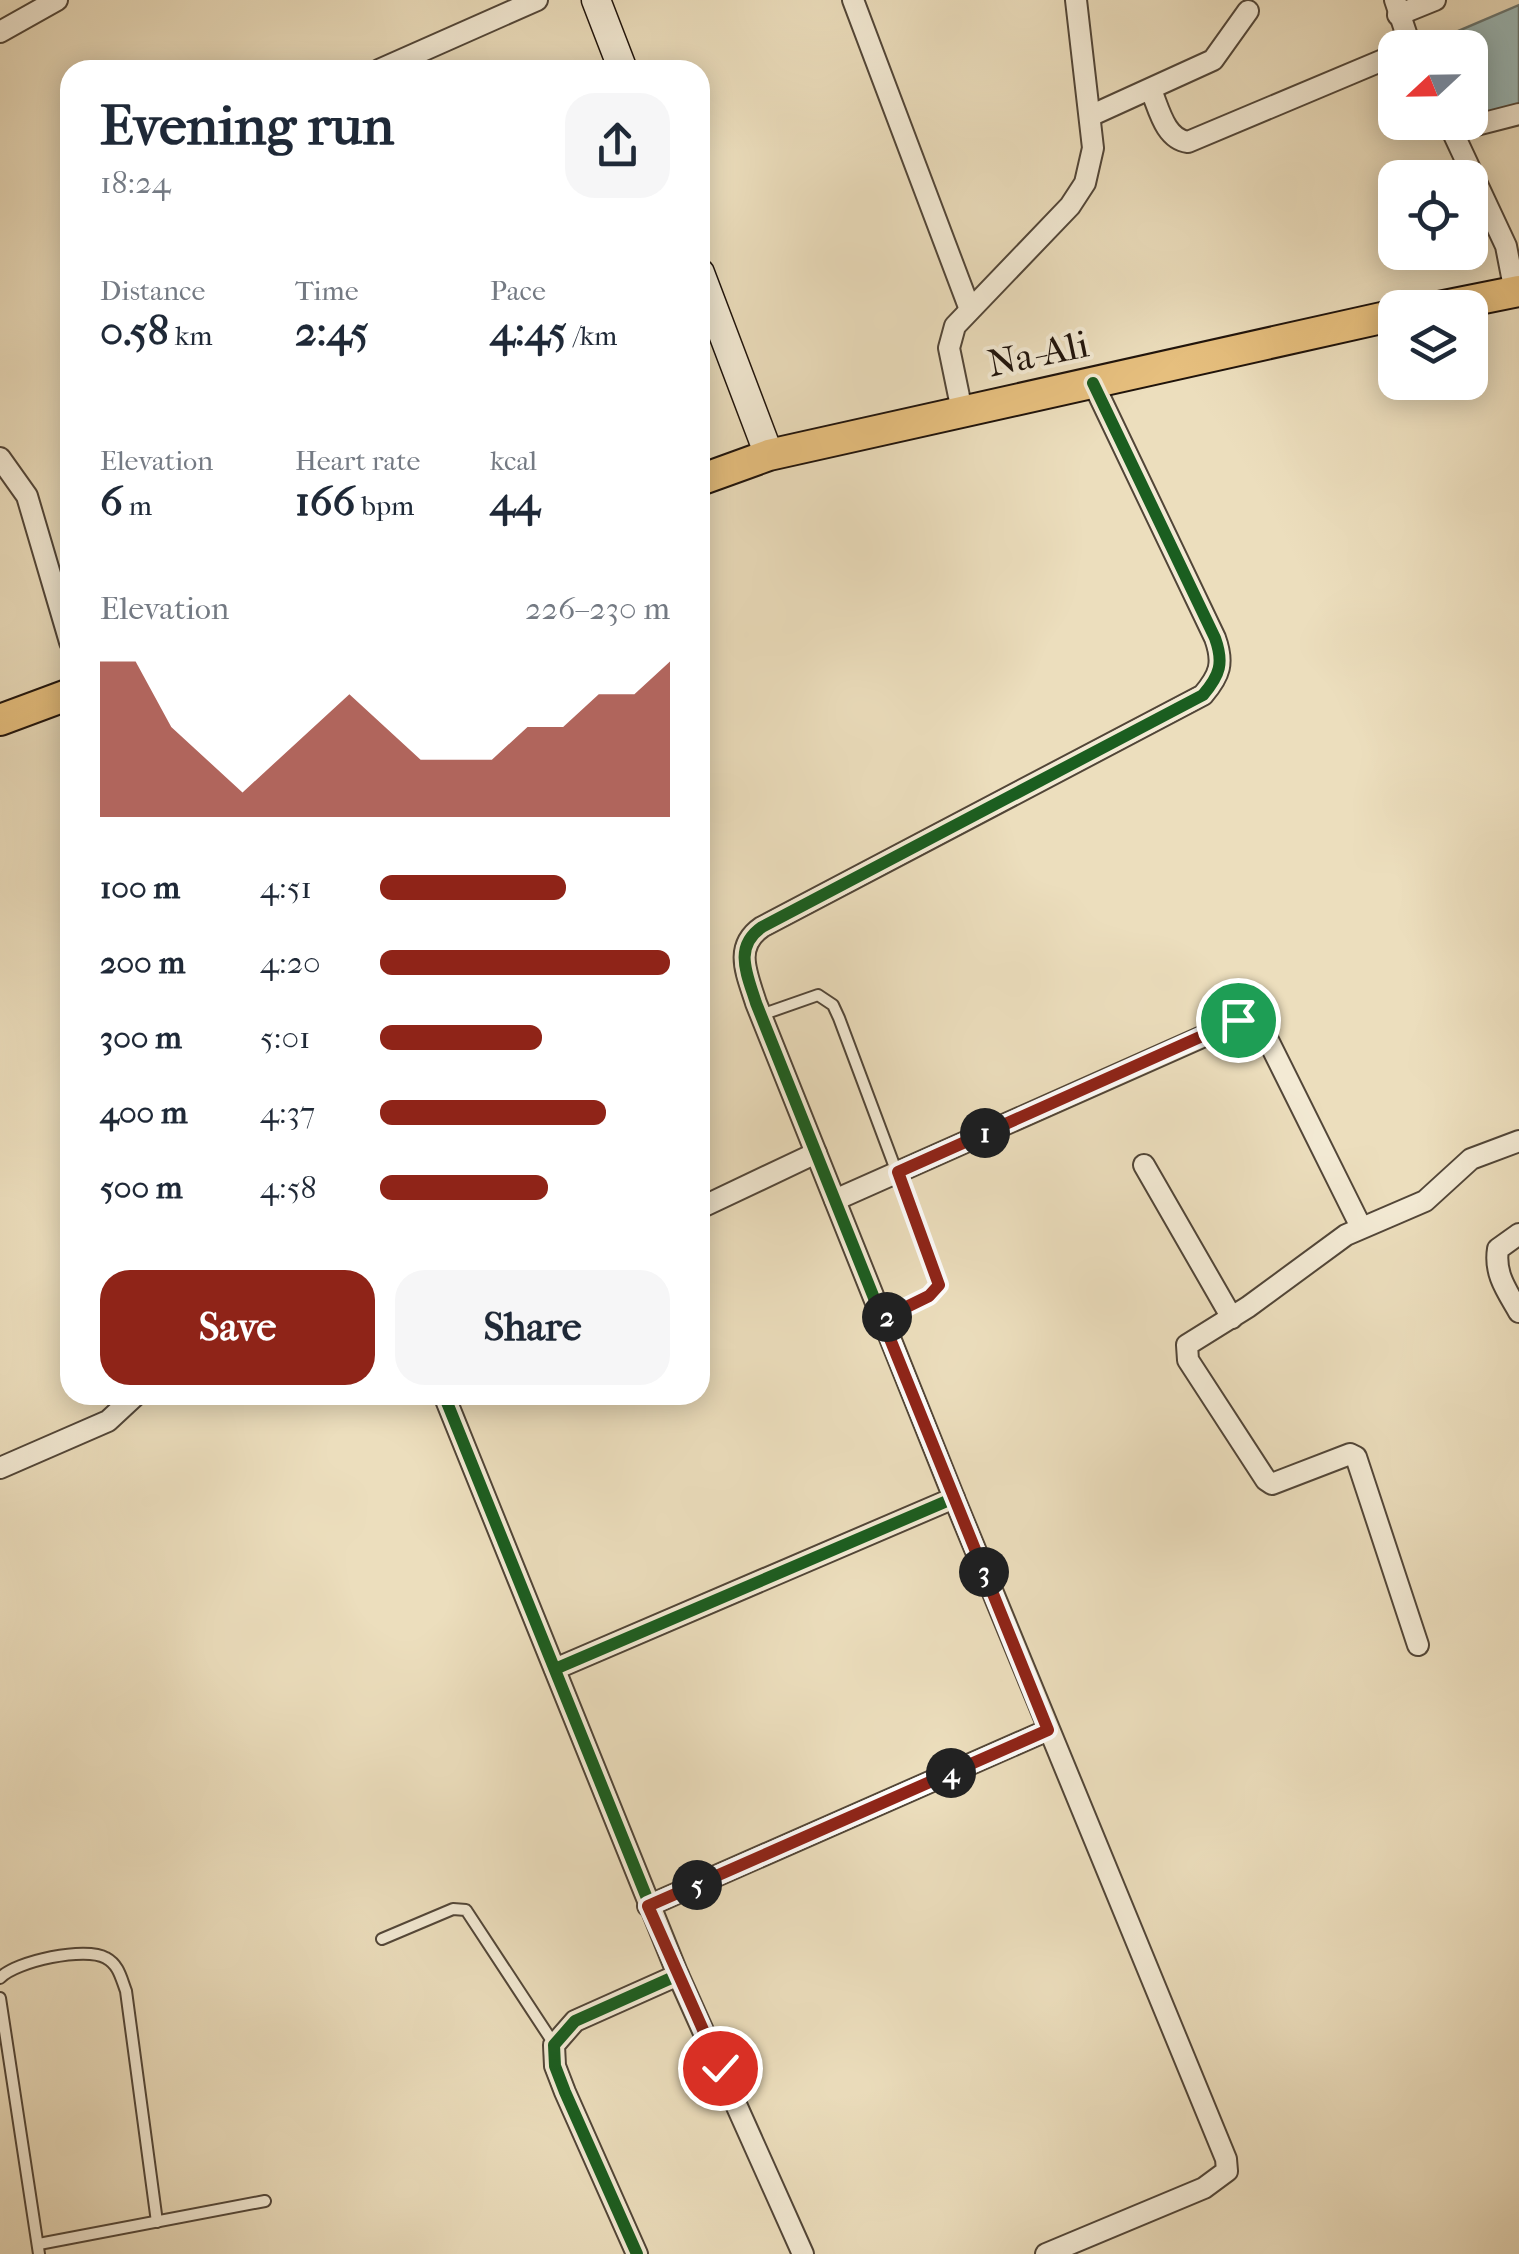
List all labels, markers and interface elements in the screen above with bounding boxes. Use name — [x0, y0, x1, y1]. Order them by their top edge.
north arrow — [1378, 30, 1488, 140]
map controls — [1378, 30, 1488, 400]
button: share — [565, 93, 670, 198]
text: Evening run — [100, 94, 394, 158]
button: locate — [1378, 160, 1488, 270]
text: 18:24 — [100, 164, 171, 201]
text: Distance — [100, 274, 205, 307]
text: Time — [295, 274, 359, 307]
text: Pace — [490, 274, 546, 307]
button: layers — [1378, 290, 1488, 400]
text: 0.58 — [100, 307, 169, 356]
text: 2:45 — [295, 307, 369, 356]
text: 4:45 — [490, 307, 567, 356]
text: km — [169, 319, 213, 352]
text: /km — [567, 319, 617, 352]
street label: Na-Ali — [984, 321, 1092, 387]
text: Elevation — [100, 444, 213, 477]
text: Heart rate — [295, 444, 420, 477]
text: kcal — [490, 444, 537, 477]
text: 6 — [100, 477, 123, 526]
text: 166 — [295, 477, 355, 526]
text: 44 — [490, 477, 540, 526]
text: m — [123, 489, 152, 522]
text: bpm — [355, 489, 414, 522]
text: Elevation — [100, 590, 229, 627]
text: 226–230 m — [525, 590, 670, 627]
text: 100 m — [100, 869, 180, 906]
text: 4:51 — [260, 869, 312, 906]
text: 200 m — [100, 944, 185, 981]
text: 4:20 — [260, 944, 321, 981]
pin — [1196, 978, 1281, 1063]
icon: arrive — [1211, 993, 1266, 1048]
text: 300 m — [100, 1019, 182, 1056]
text: 5:01 — [260, 1019, 310, 1056]
text: 400 m — [100, 1094, 188, 1131]
text: 4:37 — [260, 1094, 315, 1131]
pin: 1 — [960, 1108, 1010, 1158]
text: 1 — [980, 1116, 990, 1149]
text: 500 m — [100, 1169, 183, 1206]
text: 4:58 — [260, 1169, 317, 1206]
button: Save — [100, 1270, 375, 1385]
button: Share — [395, 1270, 670, 1385]
pin: 2 — [862, 1292, 912, 1342]
text: 2 — [880, 1300, 894, 1333]
pin: 3 — [959, 1547, 1009, 1597]
text: 3 — [978, 1555, 990, 1588]
pin: 4 — [926, 1748, 976, 1798]
text: 4 — [943, 1756, 959, 1789]
pin: 5 — [672, 1860, 722, 1910]
text: 5 — [691, 1868, 703, 1901]
pin — [678, 2026, 763, 2111]
icon: check — [693, 2041, 748, 2096]

